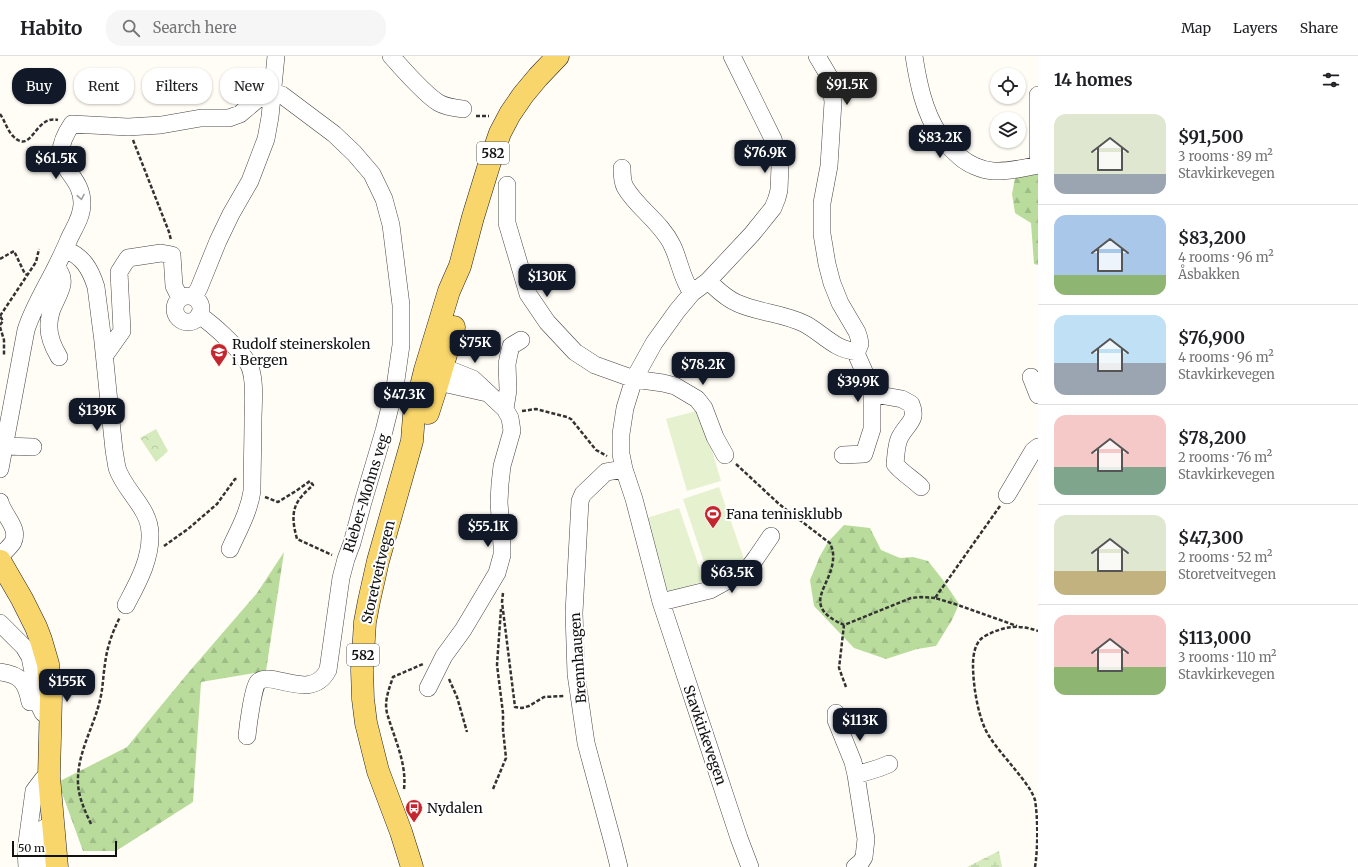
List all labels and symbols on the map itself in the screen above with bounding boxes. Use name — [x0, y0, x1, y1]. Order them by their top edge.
pin: $91.5K — [814, 72, 880, 106]
pin: $83.2K — [907, 125, 973, 159]
pin: $76.9K — [732, 140, 798, 174]
road number: 582 — [477, 142, 509, 164]
pin: $61.5K — [23, 146, 89, 180]
one-way arrow — [76, 194, 84, 200]
pin: $130K — [519, 264, 575, 298]
pin: $75K — [451, 330, 499, 364]
place label: Rudolf steinerskolen i Bergen — [232, 335, 371, 369]
school or university icon: Rudolf steinerskolen i Bergen — [209, 342, 229, 367]
pin: $78.2K — [670, 352, 736, 386]
pin: $39.9K — [825, 369, 891, 403]
pin: $47.3K — [371, 382, 437, 416]
pin: $139K — [69, 398, 125, 432]
street label: Rieber-Mohns veg — [339, 431, 393, 555]
sports icon: Fana tennisklubb — [703, 504, 723, 529]
place label: Fana tennisklubb — [726, 505, 842, 523]
pin: $55.1K — [455, 514, 521, 548]
street label: Storetveitvegen — [357, 519, 399, 625]
pin: $63.5K — [699, 560, 765, 594]
street label: Brennhaugen — [566, 612, 590, 704]
road number: 582 — [347, 644, 379, 666]
pin: $155K — [39, 669, 95, 703]
street label: Stavkirkevegen — [680, 683, 730, 787]
pin: $113K — [832, 708, 888, 742]
bus stop icon: Nydalen — [404, 798, 424, 823]
place label: Nydalen — [427, 799, 483, 817]
scale bar — [12, 839, 117, 858]

